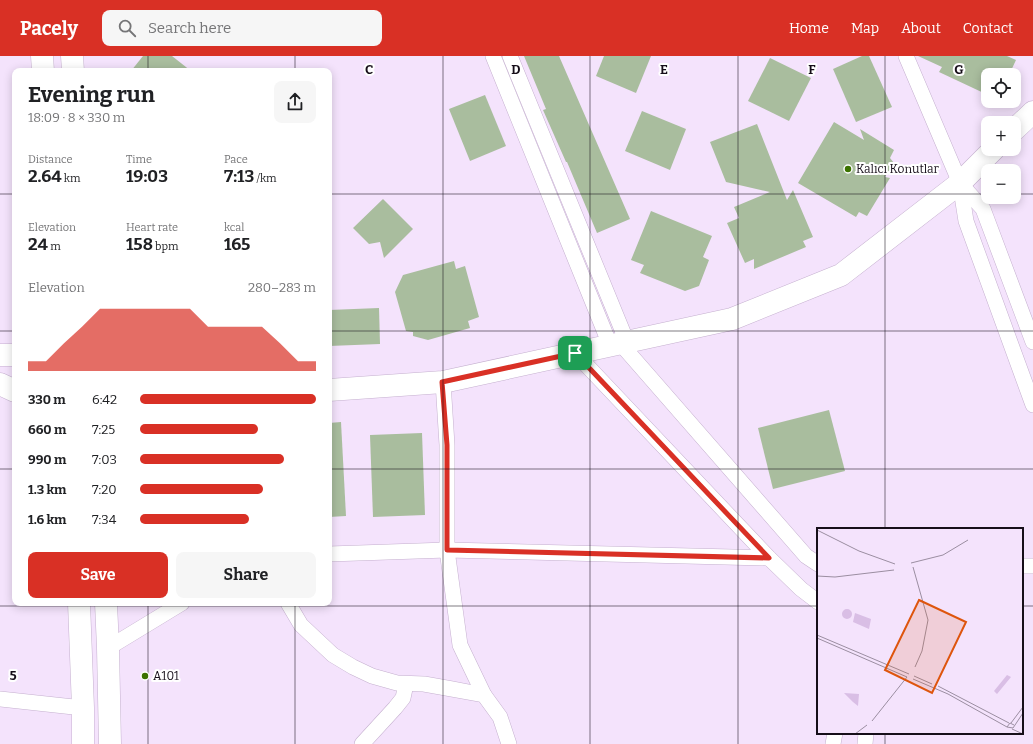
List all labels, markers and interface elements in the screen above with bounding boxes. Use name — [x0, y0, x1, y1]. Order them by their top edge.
search box — [102, 10, 382, 46]
text: Pacely — [20, 17, 78, 40]
icon: search — [116, 17, 138, 39]
text: Search here — [148, 19, 231, 37]
text: Home — [789, 20, 829, 37]
text: Map — [851, 20, 879, 37]
text: About — [901, 20, 941, 37]
text: Contact — [963, 20, 1013, 37]
text: C — [365, 62, 373, 77]
text: D — [511, 62, 521, 77]
text: E — [660, 62, 668, 77]
text: F — [808, 62, 816, 77]
text: G — [954, 62, 964, 77]
map controls — [981, 68, 1021, 204]
button: locate — [981, 68, 1021, 108]
text: Evening run — [28, 81, 155, 108]
button: share — [274, 81, 316, 123]
text: 18:09 · 8 × 330 m — [28, 110, 125, 125]
button: + — [981, 116, 1021, 156]
text: Distance — [28, 153, 73, 166]
text: Time — [126, 153, 152, 166]
text: Pace — [224, 153, 248, 166]
place label: Kalıcı Konutlar — [856, 162, 940, 176]
marker: Kalıcı Konutlar — [843, 164, 853, 174]
button: − — [981, 164, 1021, 204]
text: 2.64 — [28, 166, 62, 187]
text: 19:03 — [126, 166, 168, 187]
text: 7:13 — [224, 166, 254, 187]
text: km — [62, 172, 80, 185]
text: /km — [254, 172, 277, 185]
text: Elevation — [28, 221, 76, 234]
text: Heart rate — [126, 221, 178, 234]
text: kcal — [224, 221, 244, 234]
text: 24 — [28, 234, 48, 255]
text: 158 — [126, 234, 153, 255]
text: 165 — [224, 234, 250, 255]
text: m — [48, 240, 61, 253]
text: bpm — [153, 240, 179, 253]
text: Elevation — [28, 280, 85, 295]
text: 280–283 m — [248, 280, 316, 295]
pin — [558, 336, 592, 370]
icon: arrive — [564, 342, 586, 364]
text: 330 m — [28, 392, 66, 407]
text: 6:42 — [92, 392, 117, 407]
text: 660 m — [28, 422, 66, 437]
text: 7:25 — [92, 422, 115, 437]
text: 990 m — [28, 452, 66, 467]
text: 7:03 — [92, 452, 117, 467]
text: 1.3 km — [28, 482, 67, 497]
text: 7:20 — [92, 482, 117, 497]
text: 1.6 km — [28, 512, 66, 527]
text: 7:34 — [92, 512, 116, 527]
inset map — [817, 528, 1023, 734]
button: Save — [28, 552, 168, 598]
button: Share — [176, 552, 316, 598]
text: 5 — [9, 668, 17, 683]
place label: A101 — [153, 669, 179, 683]
marker: A101 — [140, 671, 150, 681]

